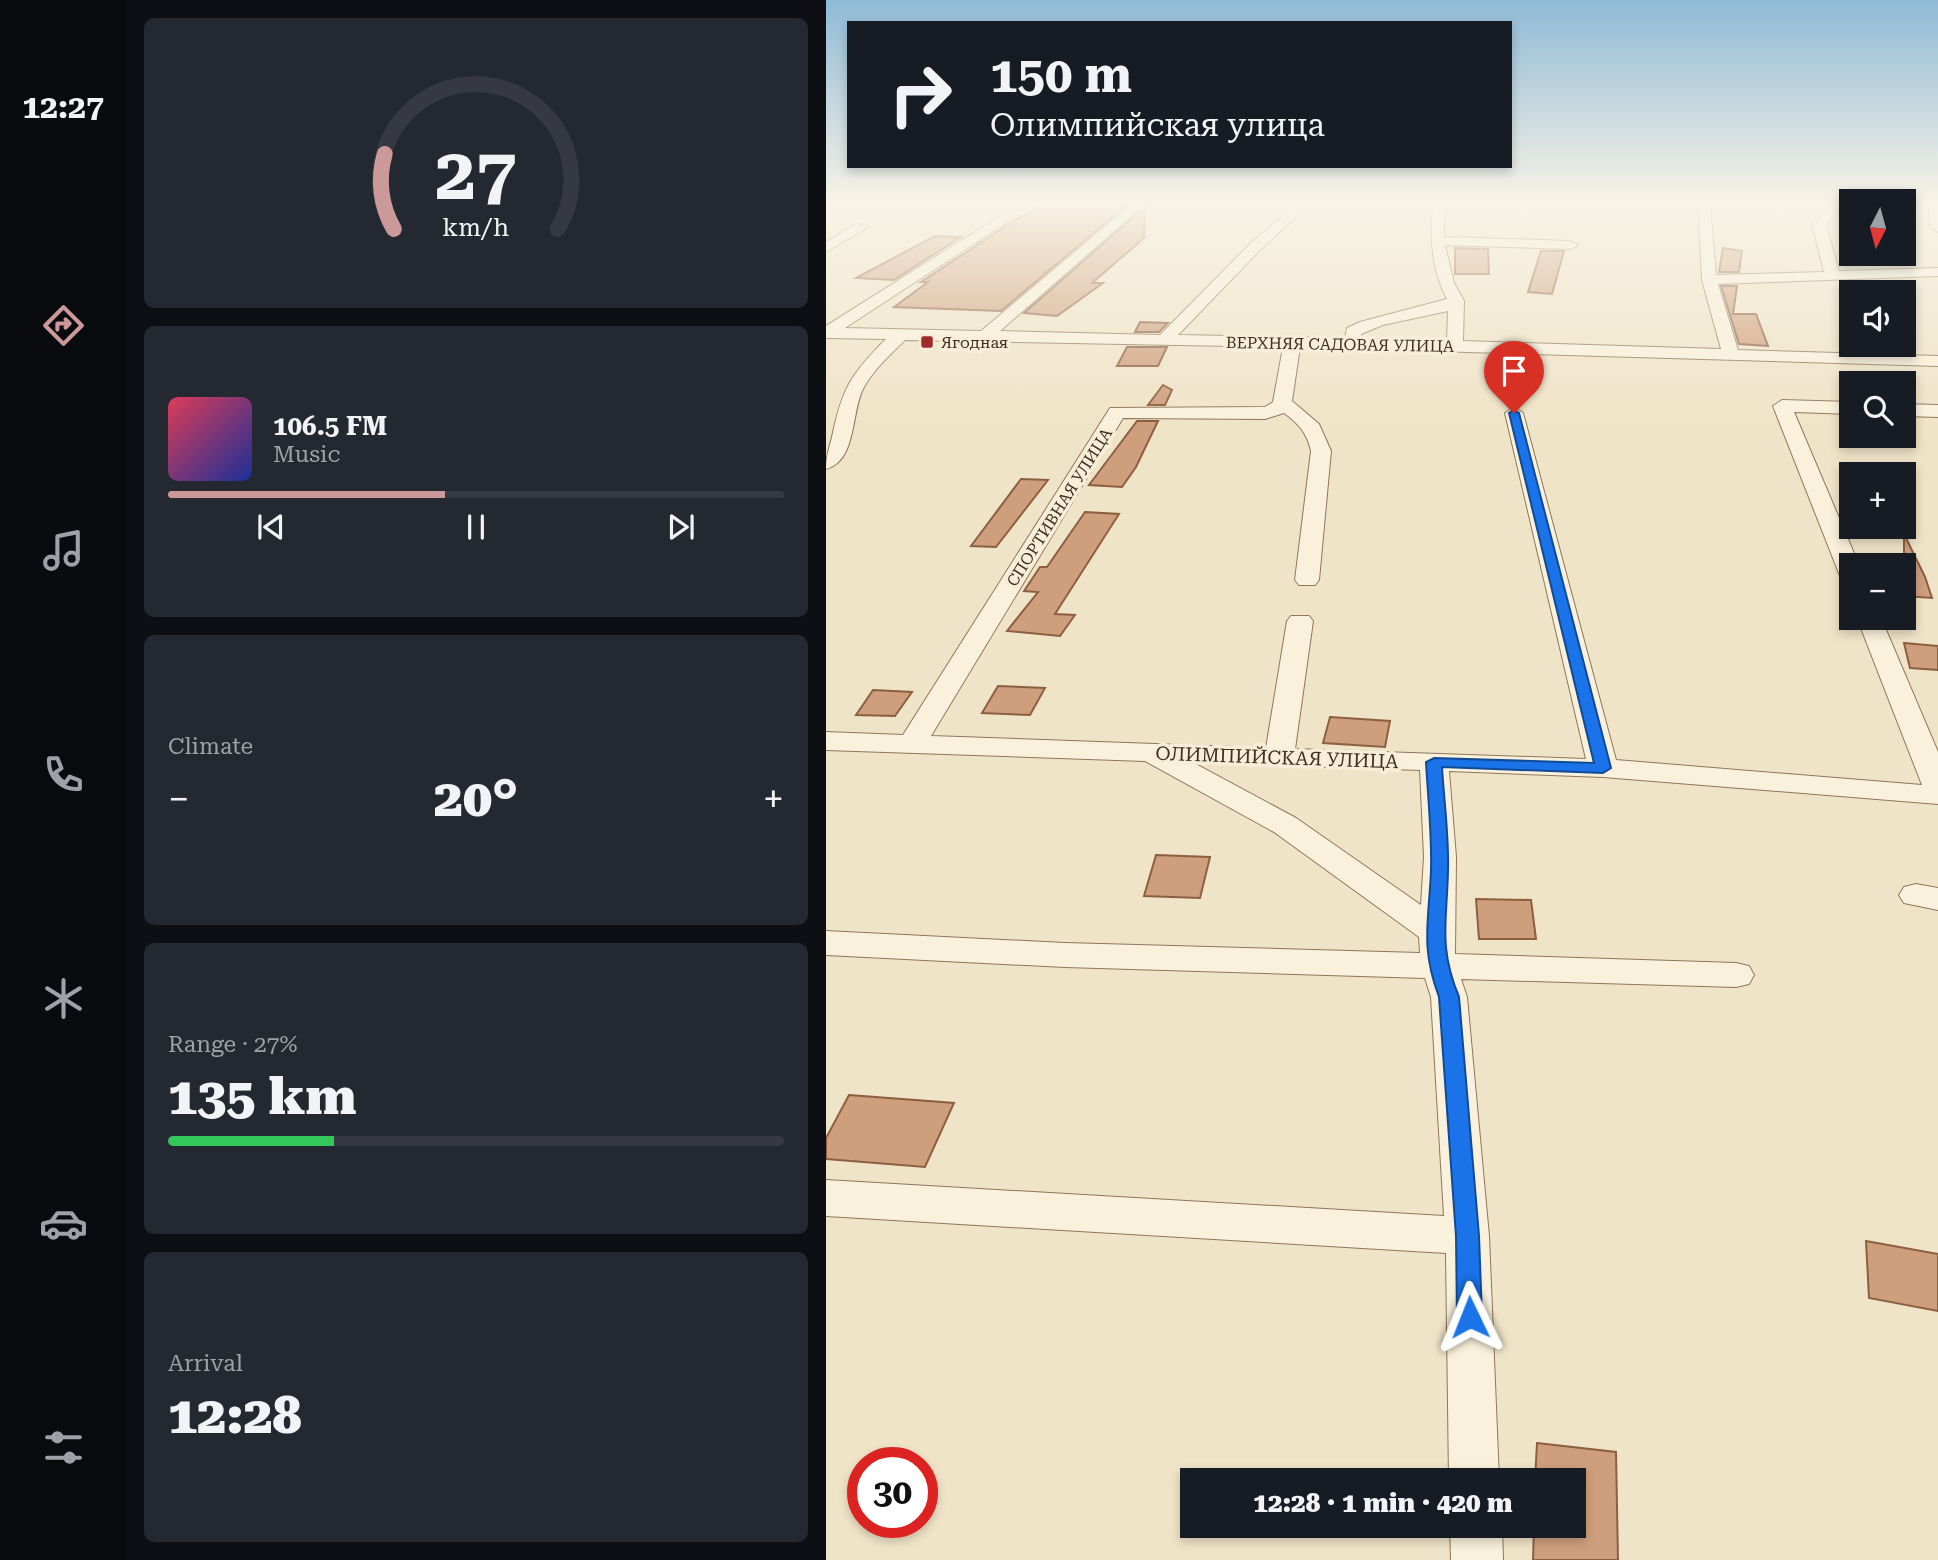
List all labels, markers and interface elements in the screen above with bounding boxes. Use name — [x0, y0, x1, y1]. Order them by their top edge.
text: 150 m — [990, 47, 1132, 104]
icon: right — [875, 49, 966, 140]
text: 12:27 — [22, 88, 104, 126]
text: Олимпийская улица — [990, 106, 1325, 144]
text: 27 — [435, 133, 517, 218]
north arrow — [1839, 189, 1916, 266]
map controls — [1839, 189, 1916, 630]
text: km/h — [443, 213, 509, 242]
button: sound — [1839, 280, 1916, 357]
icon: directions — [39, 301, 88, 350]
place label: Ягодная — [941, 333, 1008, 352]
street label: ВЕРХНЯЯ САДОВАЯ УЛИЦА — [1226, 333, 1455, 356]
marker: Ягодная — [919, 334, 935, 350]
pin — [1484, 341, 1544, 413]
icon: arrive — [1495, 352, 1533, 390]
button: search — [1839, 371, 1916, 448]
text: 106.5 FM — [273, 411, 387, 441]
street label: СПОРТИВНАЯ УЛИЦА — [1003, 424, 1116, 590]
text: Music — [273, 441, 340, 468]
button: + — [1839, 462, 1916, 539]
icon: previous — [252, 508, 290, 546]
icon: pause — [457, 508, 495, 546]
icon: next — [662, 508, 700, 546]
icon: music — [39, 526, 88, 575]
button: − — [1839, 553, 1916, 630]
text: Climate — [168, 733, 253, 760]
street label: ОЛИМПИЙСКАЯ УЛИЦА — [1155, 742, 1400, 773]
icon: phone — [39, 750, 88, 799]
text: 20° — [434, 768, 518, 829]
text: − — [168, 777, 189, 821]
text: + — [763, 777, 784, 821]
icon: climate — [39, 974, 88, 1023]
text: Range · 27% — [168, 1031, 297, 1058]
text: 135 km — [168, 1066, 356, 1127]
icon: car — [39, 1199, 88, 1248]
position arrow — [1433, 1280, 1507, 1354]
text: Arrival — [168, 1350, 243, 1377]
text: 12:28 — [168, 1385, 302, 1446]
icon: filters — [39, 1423, 88, 1472]
speed limit sign: 30 — [847, 1447, 938, 1538]
text: 12:28 · 1 min · 420 m — [1253, 1488, 1513, 1518]

